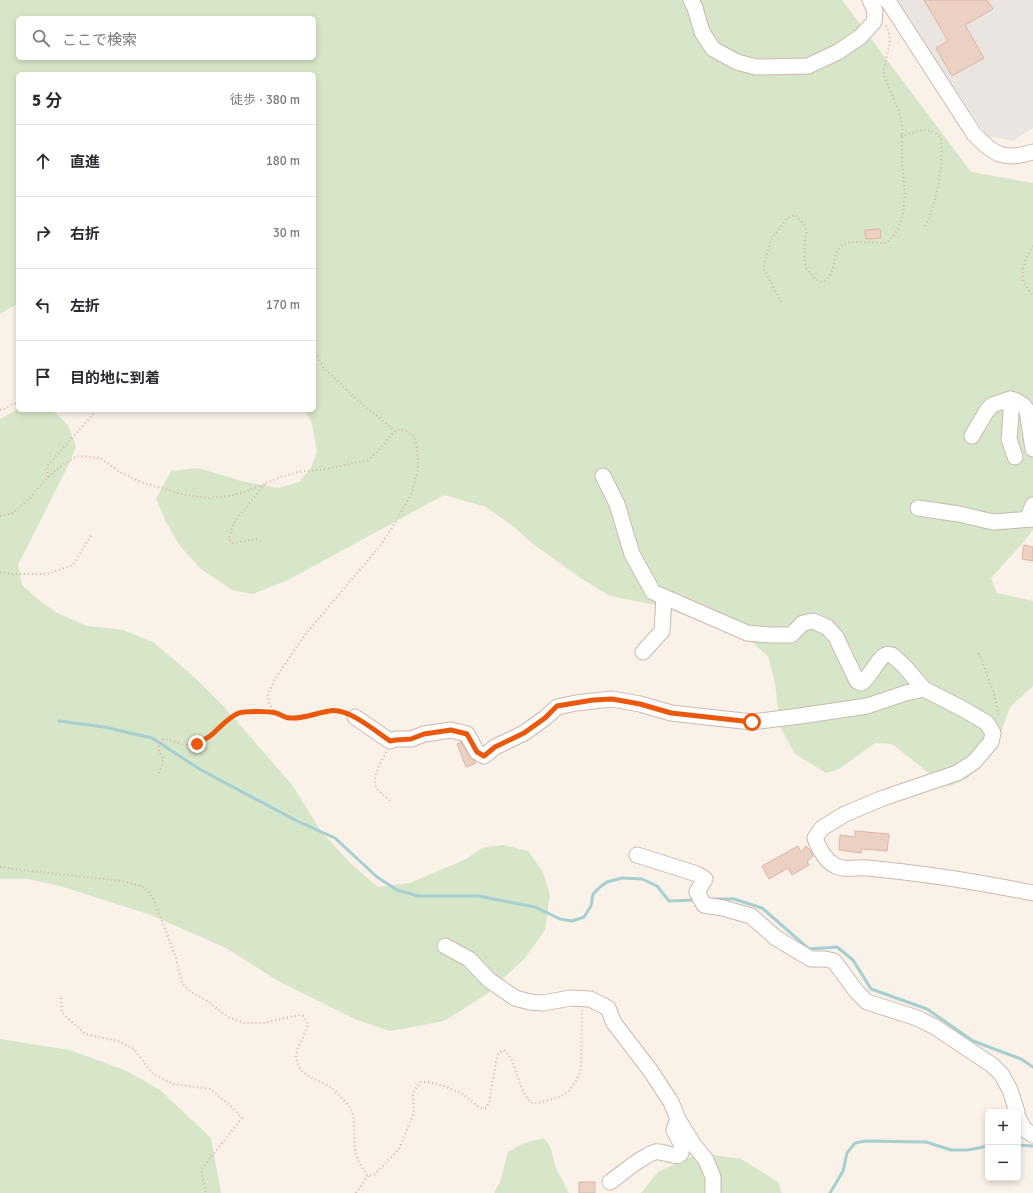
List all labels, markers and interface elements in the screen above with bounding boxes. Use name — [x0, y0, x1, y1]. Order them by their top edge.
search box — [16, 16, 316, 60]
icon: search — [30, 27, 52, 49]
text: ここで検索 — [62, 31, 137, 49]
text: 5 分 — [32, 90, 62, 111]
text: 徒歩 · 380 m — [230, 92, 300, 108]
icon: ahead — [32, 150, 54, 172]
text: 直進 — [70, 153, 100, 171]
text: 180 m — [266, 153, 300, 169]
icon: right — [32, 222, 54, 244]
text: 右折 — [70, 225, 100, 243]
text: 30 m — [273, 225, 300, 241]
icon: left — [32, 294, 54, 316]
text: 左折 — [70, 297, 100, 315]
text: 170 m — [266, 297, 300, 313]
icon: arrive — [32, 366, 54, 388]
text: 目的地に到着 — [70, 369, 160, 387]
route start — [743, 713, 761, 731]
route end — [188, 735, 206, 753]
map controls — [985, 1109, 1021, 1181]
button: + — [985, 1109, 1021, 1145]
button: − — [985, 1145, 1021, 1181]

